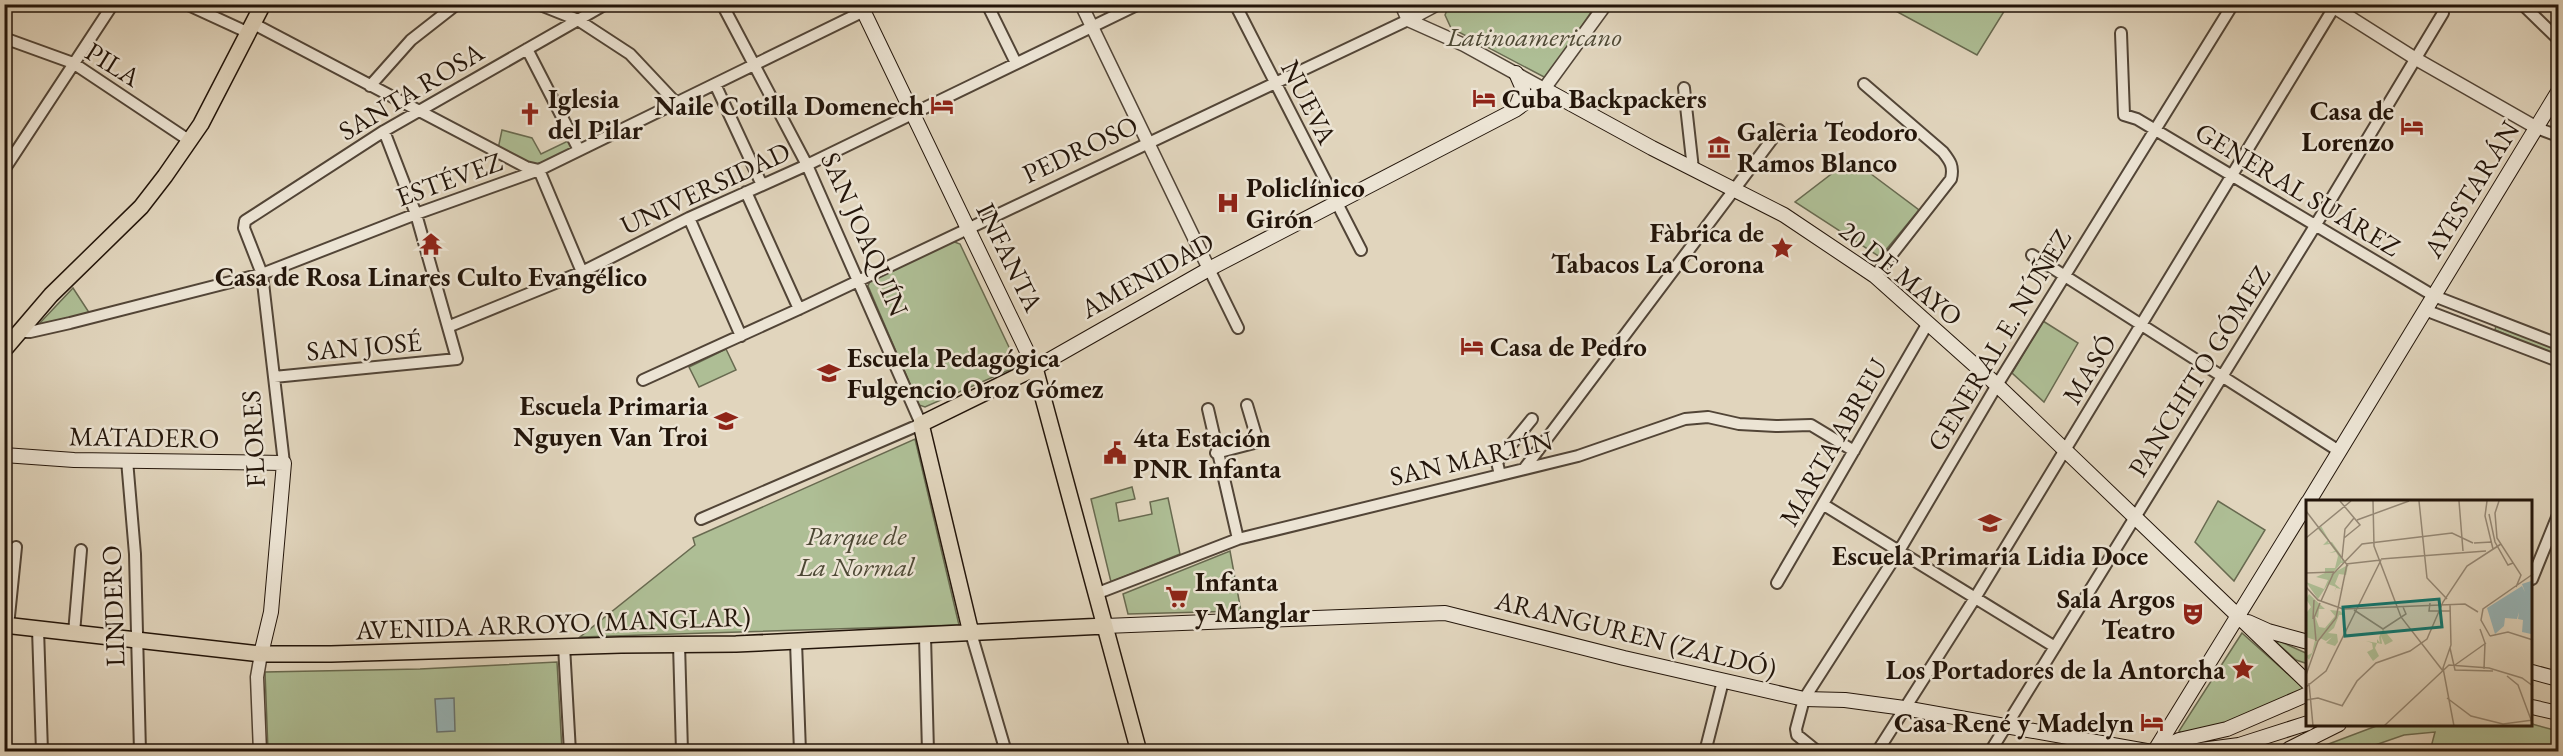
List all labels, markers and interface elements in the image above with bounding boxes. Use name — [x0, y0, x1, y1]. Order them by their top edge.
park label: Latinoamericano — [1445, 19, 1622, 54]
street label: PILA — [79, 34, 147, 95]
street label: SANTA ROSA — [332, 34, 490, 148]
street label: NUEVA — [1273, 54, 1345, 150]
place label: Iglesia del Pilar — [548, 81, 644, 147]
place label: Cuba Backpackers — [1502, 81, 1707, 116]
hotel icon: Cuba Backpackers — [1471, 85, 1497, 111]
place label: Naile Cotilla Domenech — [654, 88, 924, 123]
hotel icon: Naile Cotilla Domenech — [929, 92, 955, 118]
place label: Casa de Lorenzo — [2301, 93, 2394, 159]
church icon: Iglesia del Pilar — [517, 101, 543, 127]
street label: PEDROSO — [1017, 107, 1143, 191]
hotel icon: Casa de Lorenzo — [2399, 113, 2425, 139]
place label: Galeria Teodoro Ramos Blanco — [1737, 114, 1918, 180]
street label: GENERAL SUÁREZ — [2189, 114, 2407, 264]
street label: AYESTARÁN — [2415, 114, 2527, 265]
street label: UNIVERSIDAD — [614, 133, 796, 243]
museum icon: Galeria Teodoro Ramos Blanco — [1706, 134, 1732, 160]
street label: ESTÉVEZ — [391, 144, 507, 214]
street label: SAN JOAQUÍN — [813, 147, 917, 322]
place label: Policlínico Girón — [1246, 170, 1365, 236]
hospital icon: Policlínico Girón — [1215, 190, 1241, 216]
street label: INFANTA — [969, 197, 1051, 317]
street label: 20 DE MAYO — [1832, 213, 1970, 333]
place label: Fàbrica de Tabacos La Corona — [1551, 215, 1764, 281]
street label: GENERAL E. NÚÑEZ — [1919, 223, 2079, 457]
street label: AMENIDAD — [1073, 224, 1220, 327]
temple icon: Casa de Rosa Linares Culto Evangélico — [418, 231, 444, 257]
place icon: Fàbrica de Tabacos La Corona — [1769, 235, 1795, 261]
place label: Casa de Rosa Linares Culto Evangélico — [215, 259, 647, 294]
street label: PANCHITO GÓMEZ — [2120, 259, 2278, 483]
street label: SAN JOSÉ — [305, 324, 423, 368]
street label: MASÓ — [2054, 327, 2124, 411]
place label: Casa de Pedro — [1490, 329, 1647, 364]
hotel icon: Casa de Pedro — [1459, 333, 1485, 359]
place label: Escuela Pedagógica Fulgencio Oroz Gómez — [847, 340, 1104, 406]
street label: MARTA ABREU — [1771, 352, 1895, 532]
school or university icon: Escuela Pedagógica Fulgencio Oroz Gómez — [816, 360, 842, 386]
place label: Escuela Primaria Nguyen Van Troi — [513, 388, 708, 454]
street label: FLORES — [233, 390, 273, 488]
school or university icon: Escuela Primaria Nguyen Van Troi — [713, 408, 739, 434]
street label: MATADERO — [69, 418, 219, 456]
place label: 4ta Estación PNR Infanta — [1133, 420, 1281, 486]
street label: SAN MARTÍN — [1386, 422, 1557, 494]
public building icon: 4ta Estación PNR Infanta — [1102, 440, 1128, 466]
inset map — [2306, 500, 2533, 726]
school or university icon: Escuela Primaria Lidia Doce — [1977, 510, 2003, 536]
park label: Parque de La Normal — [796, 518, 916, 584]
place label: Escuela Primaria Lidia Doce — [1832, 538, 2148, 573]
street label: LINDERO — [93, 545, 133, 667]
place label: Infanta y Manglar — [1195, 564, 1311, 630]
place label: Sala Argos Teatro — [2057, 581, 2175, 647]
street label: ARANGUREN (ZALDÓ) — [1491, 582, 1780, 686]
supermarket icon: Infanta y Manglar — [1164, 584, 1190, 610]
street label: AVENIDA ARROYO (MANGLAR) — [354, 599, 751, 647]
theatre icon: Sala Argos Teatro — [2180, 601, 2206, 627]
place label: Los Portadores de la Antorcha — [1886, 652, 2225, 687]
place icon: Los Portadores de la Antorcha — [2230, 656, 2256, 682]
place label: Casa René y Madelyn — [1894, 705, 2134, 740]
hotel icon: Casa René y Madelyn — [2139, 709, 2165, 735]

